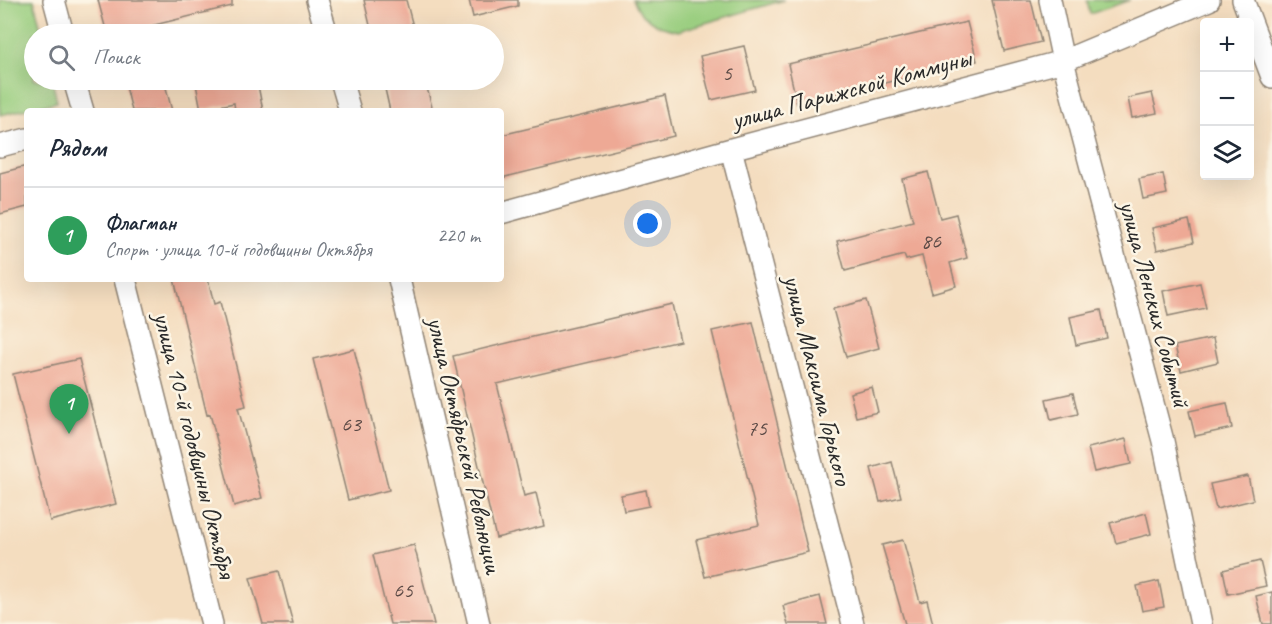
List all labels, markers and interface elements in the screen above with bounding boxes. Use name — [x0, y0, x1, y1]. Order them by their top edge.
map controls — [1200, 18, 1254, 180]
button: + — [1200, 18, 1254, 72]
search box — [24, 24, 504, 90]
icon: search — [45, 41, 78, 74]
street label: улица Парижской Коммуны — [726, 41, 976, 137]
text: Поиск — [93, 43, 139, 71]
house number: 5 — [722, 59, 733, 87]
button: − — [1200, 72, 1254, 126]
button: layers — [1200, 126, 1254, 180]
text: Рядом — [48, 131, 106, 164]
street label: улица Ленских Событий — [1111, 195, 1199, 413]
text: Флагман — [105, 209, 176, 237]
your location — [633, 209, 662, 238]
text: 1 — [63, 223, 72, 248]
text: 220 m — [437, 223, 480, 248]
house number: 86 — [921, 227, 942, 255]
text: Спорт · улица 10-й годовщины Октября — [105, 237, 371, 262]
street label: улица Максима Горького — [775, 270, 861, 490]
street label: улица 10-й годовщины Октября — [146, 307, 244, 583]
street label: улица Октябрьской Революции — [419, 312, 511, 578]
pin: 1 — [50, 384, 88, 434]
house number: 63 — [341, 410, 363, 438]
house number: 75 — [747, 414, 768, 442]
house number: 65 — [393, 576, 414, 604]

